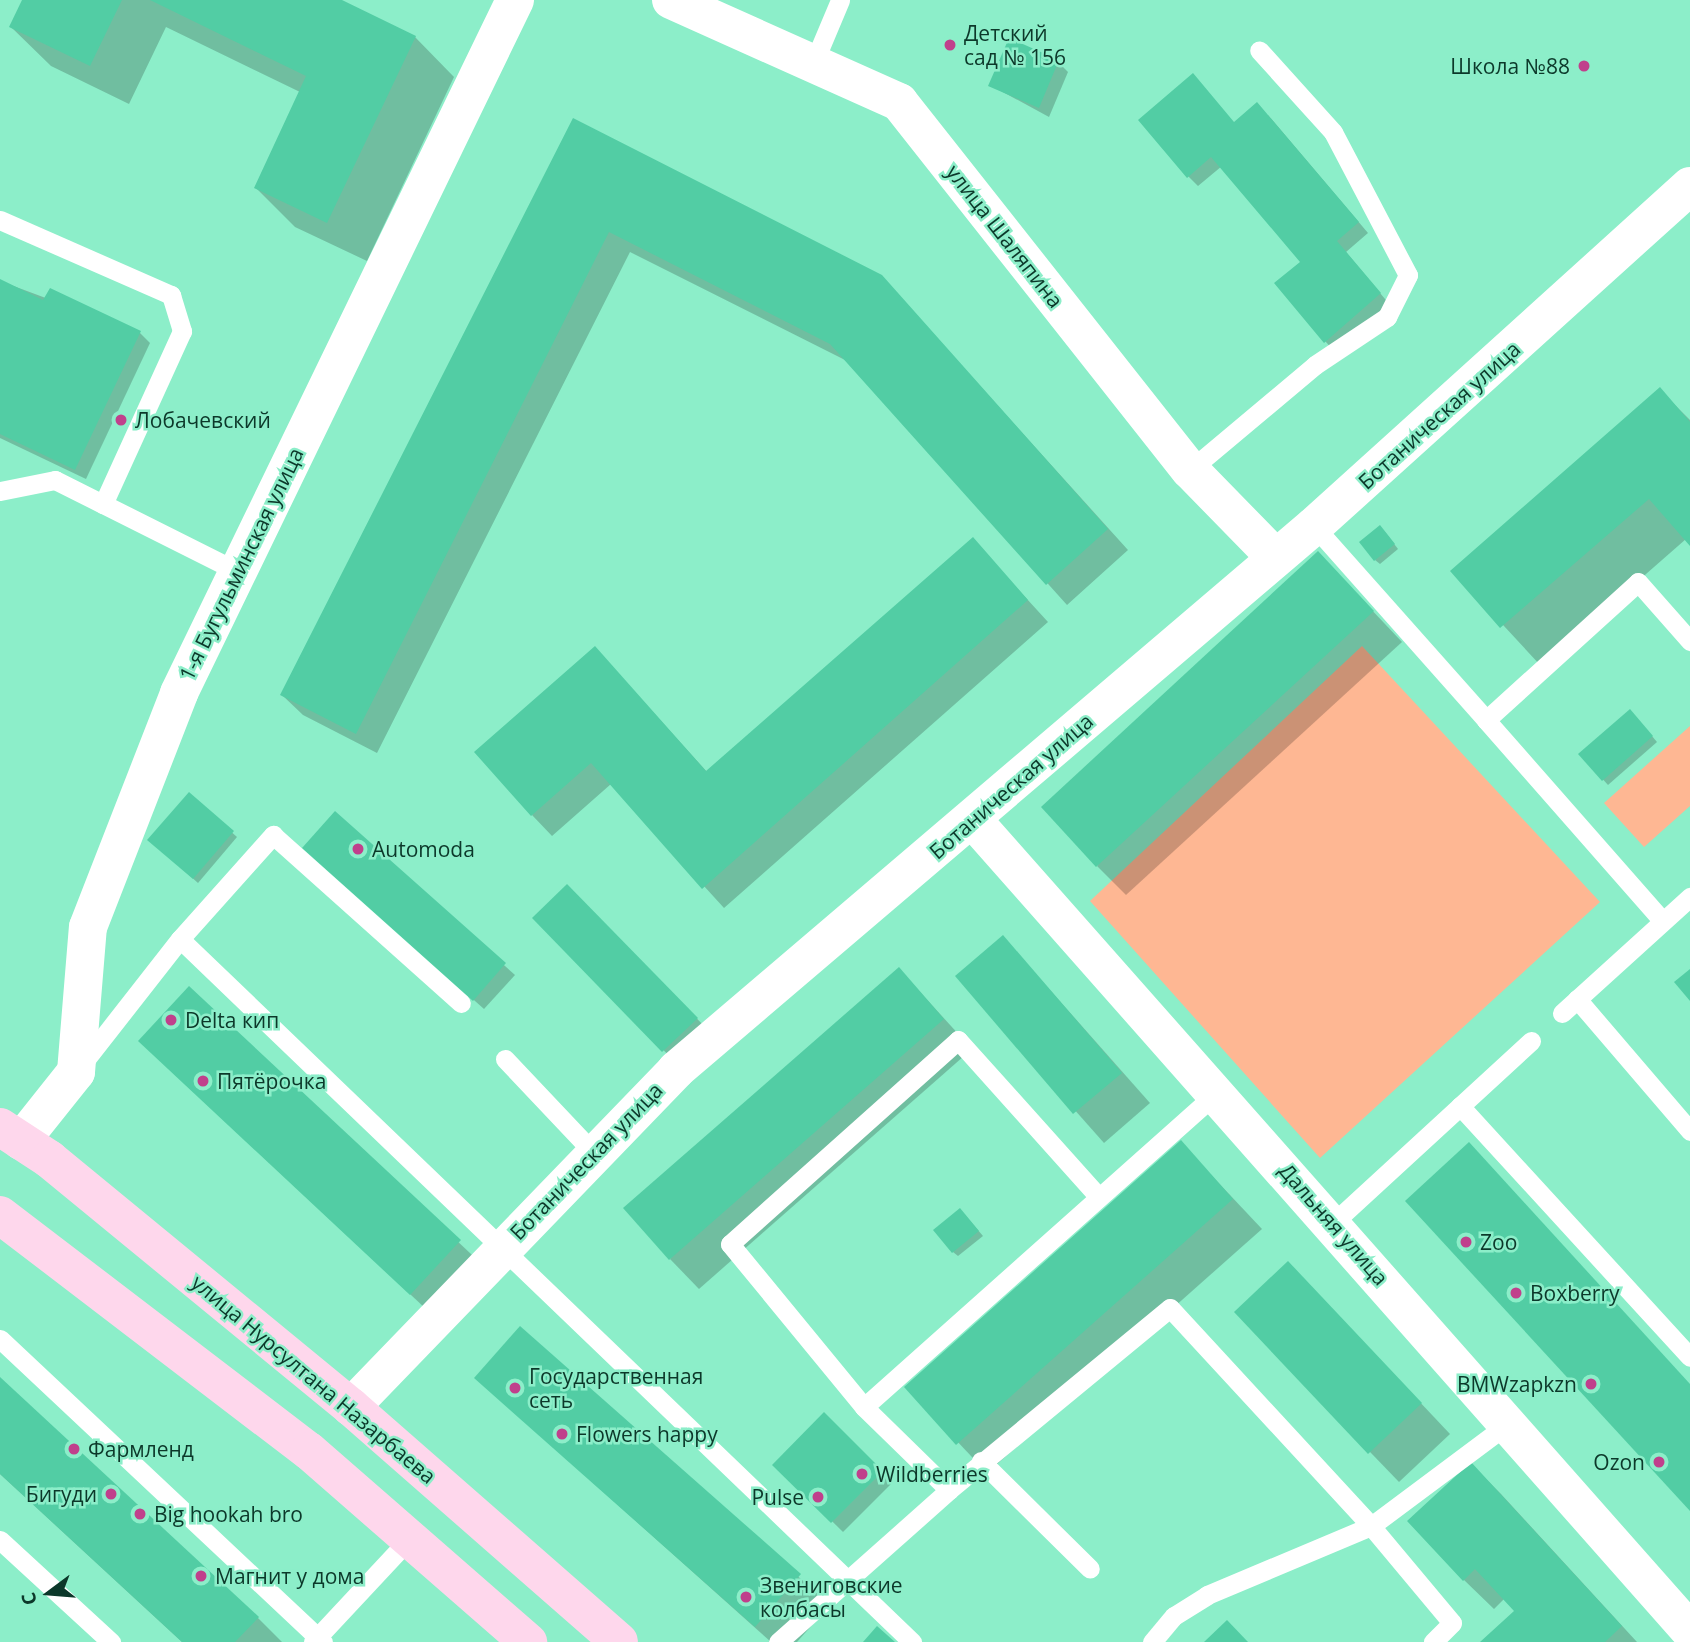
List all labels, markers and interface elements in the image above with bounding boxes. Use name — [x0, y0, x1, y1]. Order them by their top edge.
place label: Детский сад № 156 — [964, 20, 1066, 70]
marker: Детский сад № 156 — [942, 37, 958, 53]
place label: Школа №88 — [1450, 53, 1570, 79]
marker: Школа №88 — [1576, 58, 1592, 74]
street label: улица Шаляпина — [941, 160, 1069, 312]
street label: Ботаническая улица — [1353, 336, 1525, 494]
place label: Лобачевский — [135, 407, 271, 433]
marker: Лобачевский — [113, 412, 129, 428]
street label: 1-я Бугульминская улица — [174, 444, 308, 684]
street label: Ботаническая улица — [924, 708, 1098, 864]
place label: Automoda — [372, 836, 475, 862]
marker: Automoda — [350, 841, 366, 857]
place label: Delta кип — [185, 1007, 279, 1033]
marker: Delta кип — [163, 1012, 179, 1028]
place label: Пятёрочка — [217, 1068, 326, 1094]
marker: Пятёрочка — [195, 1073, 211, 1089]
street label: Ботаническая улица — [504, 1077, 668, 1245]
street label: Дальняя улица — [1274, 1158, 1394, 1290]
place label: Zoo — [1480, 1229, 1517, 1255]
marker: Zoo — [1458, 1234, 1474, 1250]
street label: улица Нурсултана Назарбаева — [187, 1269, 441, 1489]
place label: Boxberry — [1530, 1280, 1620, 1306]
marker: Boxberry — [1508, 1285, 1524, 1301]
place label: Государственная сеть — [529, 1363, 703, 1413]
place label: BMWzapkzn — [1457, 1371, 1577, 1397]
marker: BMWzapkzn — [1583, 1376, 1599, 1392]
marker: Государственная сеть — [507, 1380, 523, 1396]
place label: Flowers happy — [576, 1421, 718, 1447]
marker: Flowers happy — [554, 1426, 570, 1442]
place label: Фармленд — [88, 1436, 194, 1462]
marker: Фармленд — [66, 1441, 82, 1457]
place label: Ozon — [1593, 1449, 1645, 1475]
marker: Ozon — [1651, 1454, 1667, 1470]
place label: Wildberries — [876, 1461, 988, 1487]
marker: Wildberries — [854, 1466, 870, 1482]
place label: Бигуди — [26, 1481, 97, 1507]
place label: Pulse — [751, 1484, 804, 1510]
marker: Бигуди — [103, 1486, 119, 1502]
marker: Pulse — [810, 1489, 826, 1505]
place label: Big hookah bro — [154, 1501, 303, 1527]
marker: Big hookah bro — [132, 1506, 148, 1522]
north arrow — [14, 1558, 84, 1628]
place label: Магнит у дома — [215, 1563, 364, 1589]
marker: Магнит у дома — [193, 1568, 209, 1584]
place label: Звениговские колбасы — [760, 1572, 903, 1622]
text: С — [15, 1589, 43, 1608]
marker: Звениговские колбасы — [738, 1589, 754, 1605]

